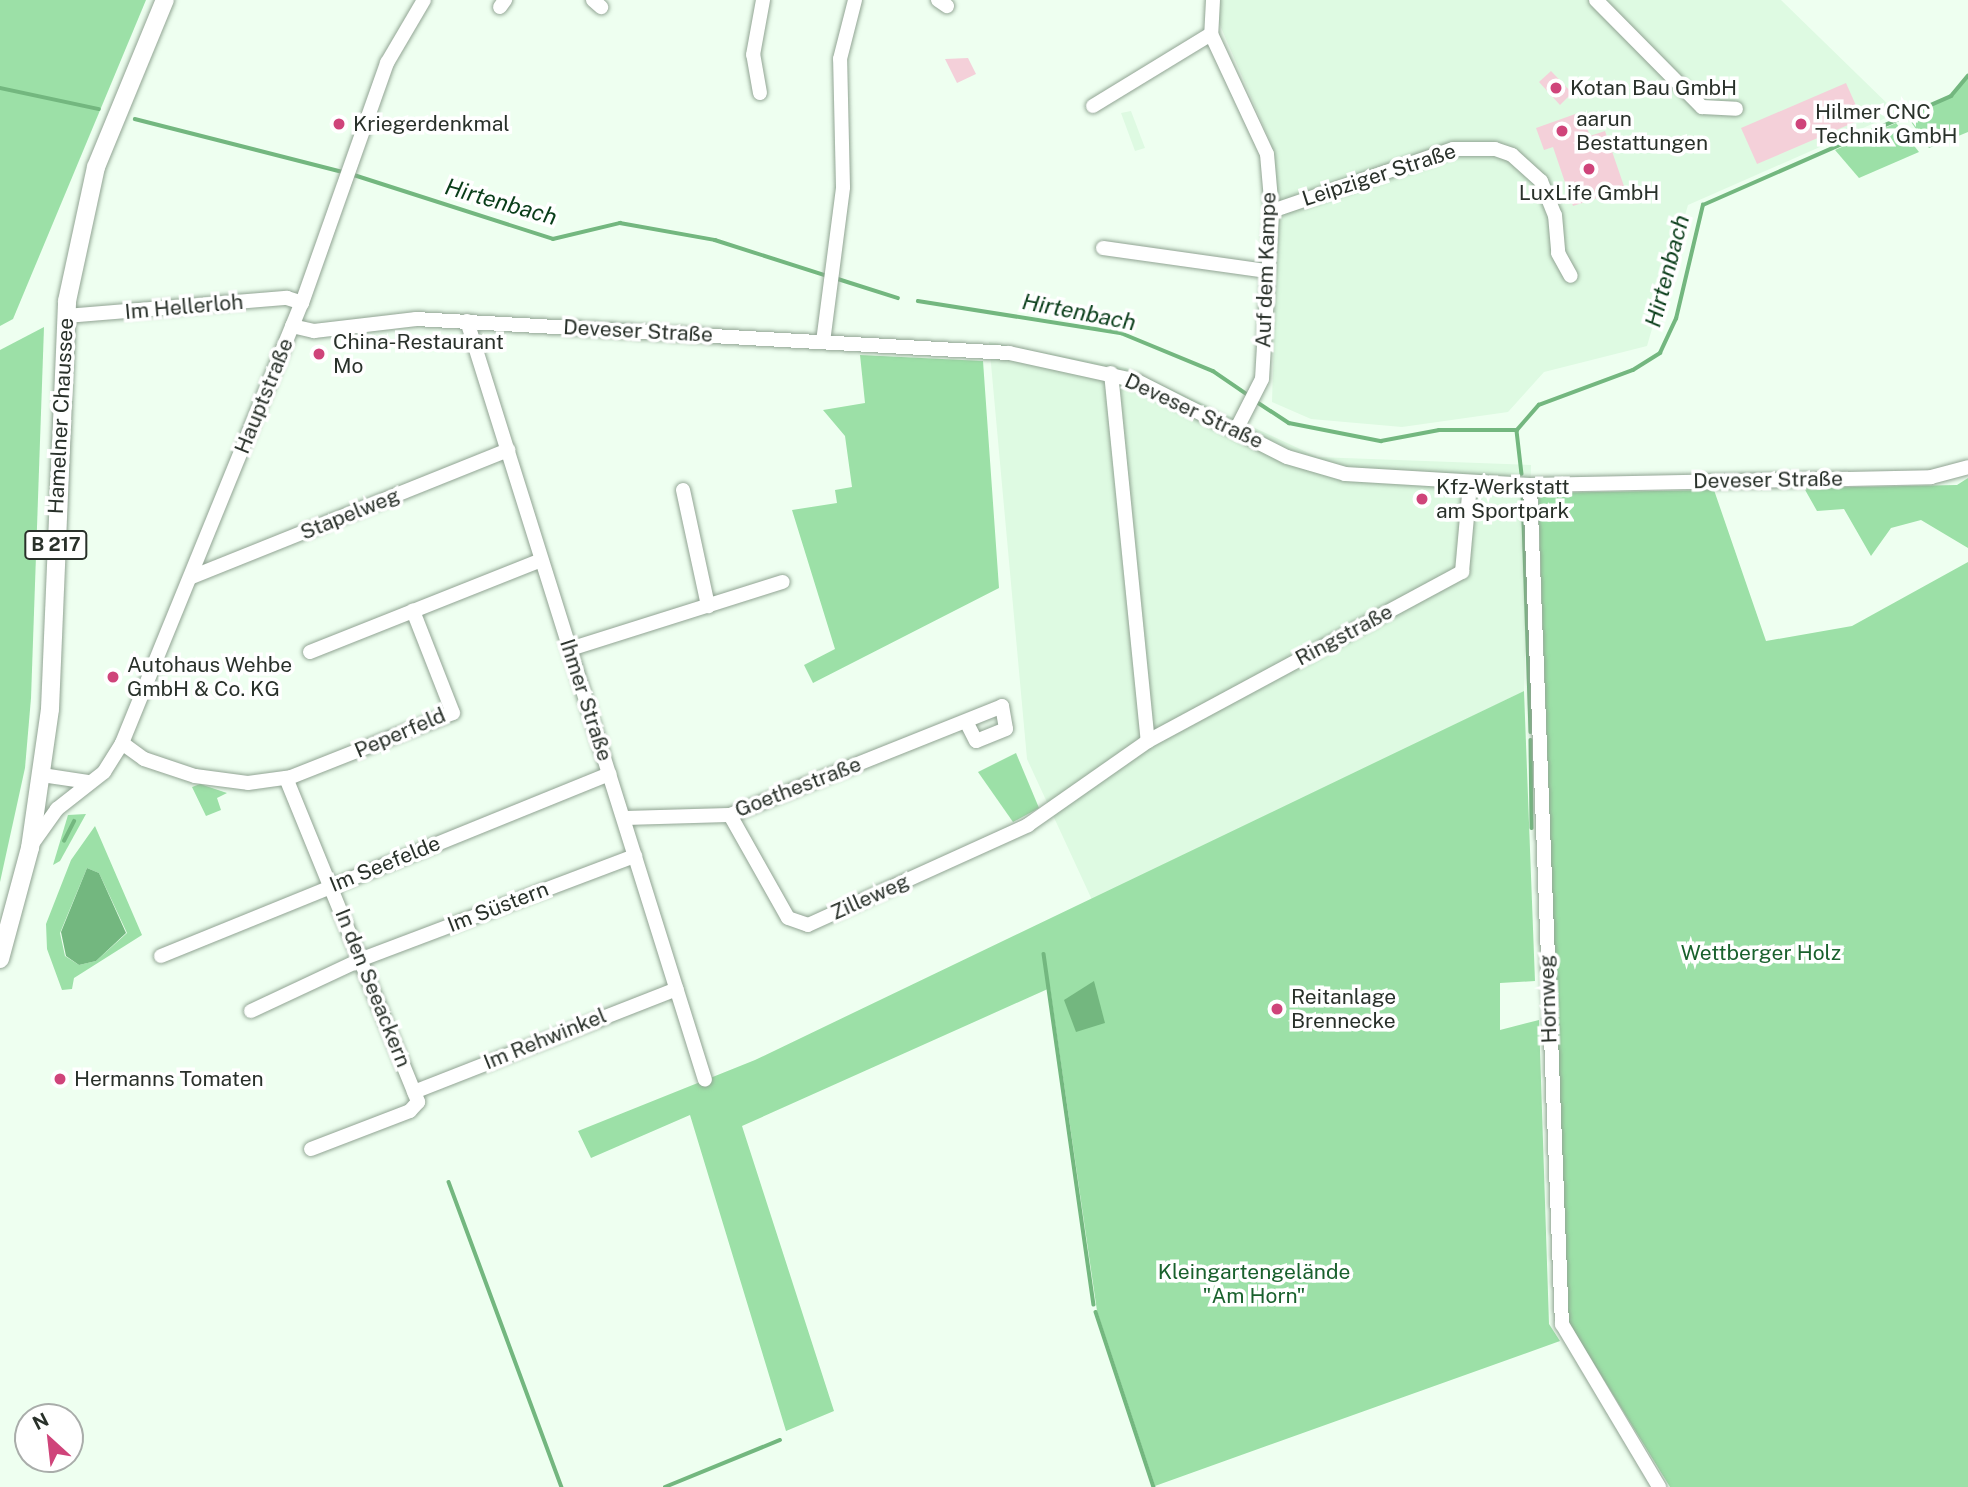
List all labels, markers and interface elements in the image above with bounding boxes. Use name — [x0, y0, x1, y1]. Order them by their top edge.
place label: Kotan Bau GmbH — [1570, 75, 1737, 101]
marker: Kotan Bau GmbH — [1548, 80, 1564, 96]
place label: Hilmer CNC Technik GmbH — [1815, 99, 1958, 149]
place label: aarun Bestattungen — [1576, 106, 1708, 156]
place label: Kriegerdenkmal — [353, 111, 510, 137]
marker: Kriegerdenkmal — [331, 116, 347, 132]
marker: Hilmer CNC Technik GmbH — [1793, 116, 1809, 132]
marker: aarun Bestattungen — [1554, 123, 1570, 139]
street label: Leipziger Straße — [1299, 138, 1459, 212]
marker: LuxLife GmbH — [1581, 161, 1597, 177]
water label: Hirtenbach — [442, 173, 560, 231]
place label: LuxLife GmbH — [1519, 180, 1659, 206]
street label: Auf dem Kampe — [1251, 191, 1281, 349]
water label: Hirtenbach — [1639, 212, 1695, 330]
water label: Hirtenbach — [1020, 287, 1138, 337]
street label: Im Hellerloh — [124, 289, 244, 325]
street label: Deveser Straße — [563, 314, 713, 348]
street label: Hamelner Chaussee — [43, 317, 79, 515]
place label: China-Restaurant Mo — [333, 329, 504, 379]
street label: Hauptstraße — [229, 335, 299, 457]
marker: China-Restaurant Mo — [311, 346, 327, 362]
street label: Deveser Straße — [1121, 368, 1267, 454]
street label: Deveser Straße — [1693, 466, 1843, 494]
place label: Kfz-Werkstatt am Sportpark — [1436, 474, 1570, 524]
street label: Stapelweg — [297, 483, 403, 545]
marker: Kfz-Werkstatt am Sportpark — [1414, 491, 1430, 507]
road number: B 217 — [23, 530, 89, 560]
street label: Ringstraße — [1291, 599, 1397, 671]
street label: Ihmer Straße — [554, 636, 618, 764]
place label: Autohaus Wehbe GmbH & Co. KG — [127, 652, 293, 702]
marker: Autohaus Wehbe GmbH & Co. KG — [105, 669, 121, 685]
street label: Peperfeld — [351, 703, 449, 763]
street label: Goethestraße — [731, 751, 865, 823]
street label: Im Seefelde — [326, 830, 444, 898]
street label: Zilleweg — [827, 869, 913, 925]
street label: Im Süstern — [444, 876, 552, 938]
street label: In den Seeackern — [330, 905, 416, 1071]
park label: Wettberger Holz — [1681, 940, 1841, 966]
street label: Hornweg — [1534, 954, 1562, 1044]
place label: Reitanlage Brennecke — [1291, 984, 1396, 1034]
marker: Reitanlage Brennecke — [1269, 1001, 1285, 1017]
street label: Im Rehwinkel — [480, 1003, 610, 1075]
place label: Hermanns Tomaten — [74, 1066, 264, 1092]
marker: Hermanns Tomaten — [52, 1071, 68, 1087]
park label: Kleingartengelände "Am Horn" — [1158, 1259, 1350, 1309]
north arrow — [14, 1403, 84, 1473]
text: N — [29, 1408, 52, 1434]

